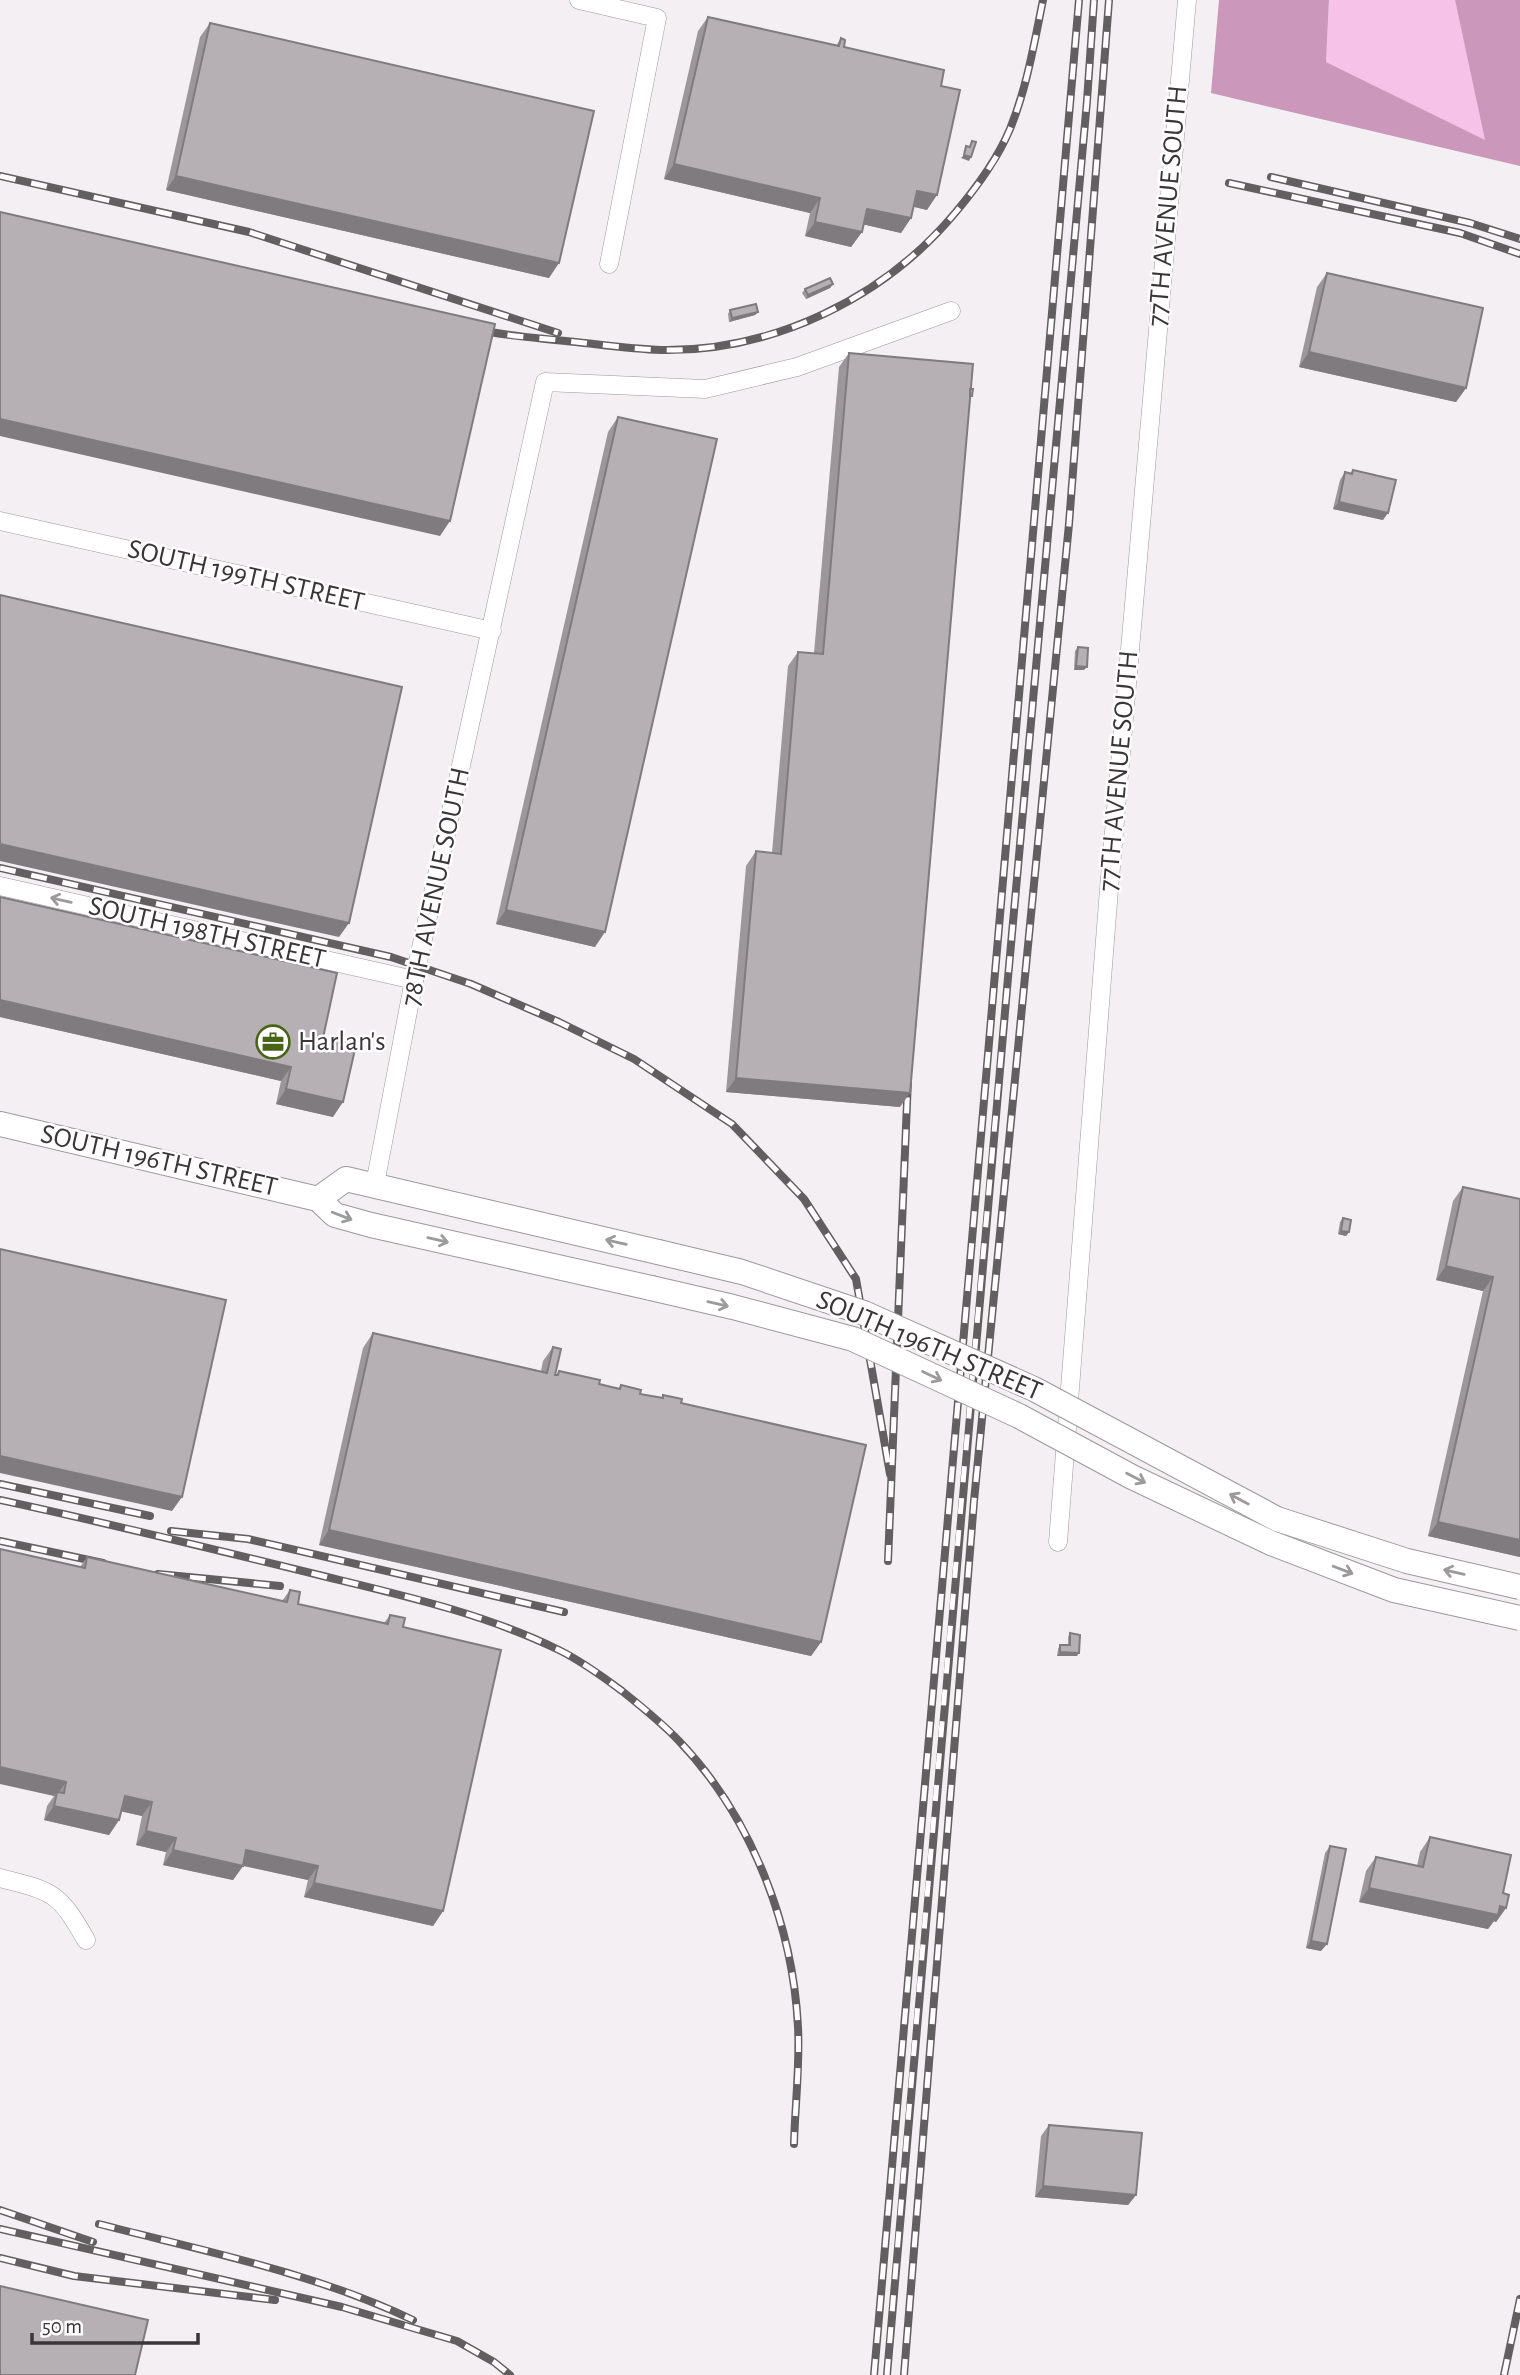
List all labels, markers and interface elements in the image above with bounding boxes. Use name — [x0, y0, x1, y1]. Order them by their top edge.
street label: 77TH AVENUE SOUTH — [1144, 84, 1192, 328]
street label: SOUTH 199TH STREET — [125, 535, 367, 617]
street label: 77TH AVENUE SOUTH — [1095, 649, 1143, 893]
street label: 78TH AVENUE SOUTH — [397, 765, 475, 1009]
street label: SOUTH 198TH STREET — [86, 892, 328, 974]
one-way arrow — [50, 893, 73, 906]
office icon: Harlan's — [254, 1023, 292, 1061]
place label: Harlan's — [298, 1028, 386, 1056]
street label: SOUTH 196TH STREET — [38, 1120, 280, 1202]
one-way arrow — [331, 1210, 353, 1223]
one-way arrow — [426, 1234, 449, 1247]
one-way arrow — [605, 1235, 628, 1248]
street label: SOUTH 196TH STREET — [812, 1286, 1046, 1406]
one-way arrow — [706, 1298, 728, 1311]
one-way arrow — [922, 1370, 943, 1383]
one-way arrow — [1125, 1471, 1145, 1485]
one-way arrow — [1229, 1491, 1250, 1505]
one-way arrow — [1332, 1565, 1354, 1578]
one-way arrow — [1443, 1565, 1465, 1578]
scale bar — [32, 2302, 198, 2346]
text: 50 m — [42, 2316, 82, 2337]

